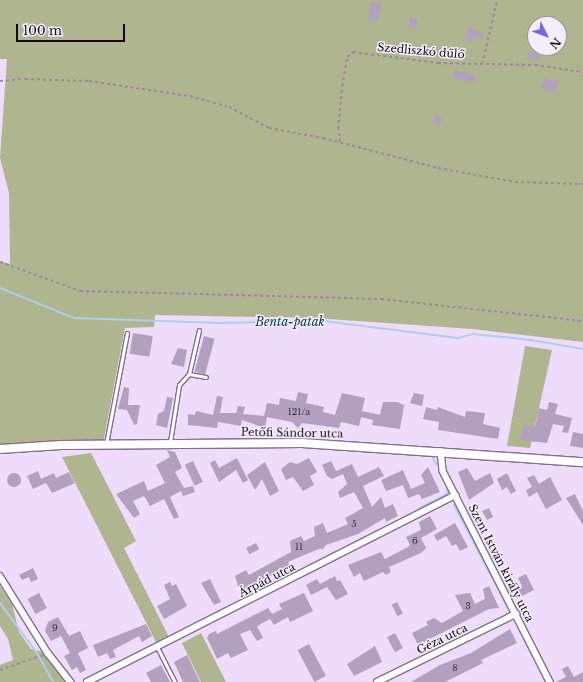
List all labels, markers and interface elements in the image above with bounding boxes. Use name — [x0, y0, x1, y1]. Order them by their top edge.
scale bar — [18, 16, 127, 42]
north arrow — [527, 16, 567, 56]
text: 100 m — [23, 23, 62, 38]
text: N — [547, 35, 564, 52]
street label: Szedliszkó dűlő — [377, 41, 465, 61]
water label: Benta-patak — [255, 315, 325, 329]
house number: 121/a — [288, 407, 310, 417]
street label: Petőfi Sándor utca — [241, 426, 343, 440]
street label: Szent István király utca — [465, 502, 537, 624]
house number: 5 — [351, 519, 357, 529]
house number: 6 — [412, 536, 418, 546]
house number: 11 — [295, 542, 303, 552]
street label: Árpád utca — [237, 560, 297, 600]
house number: 3 — [465, 601, 471, 611]
street label: Géza utca — [414, 621, 470, 657]
house number: 9 — [52, 623, 58, 633]
house number: 8 — [452, 663, 458, 673]

